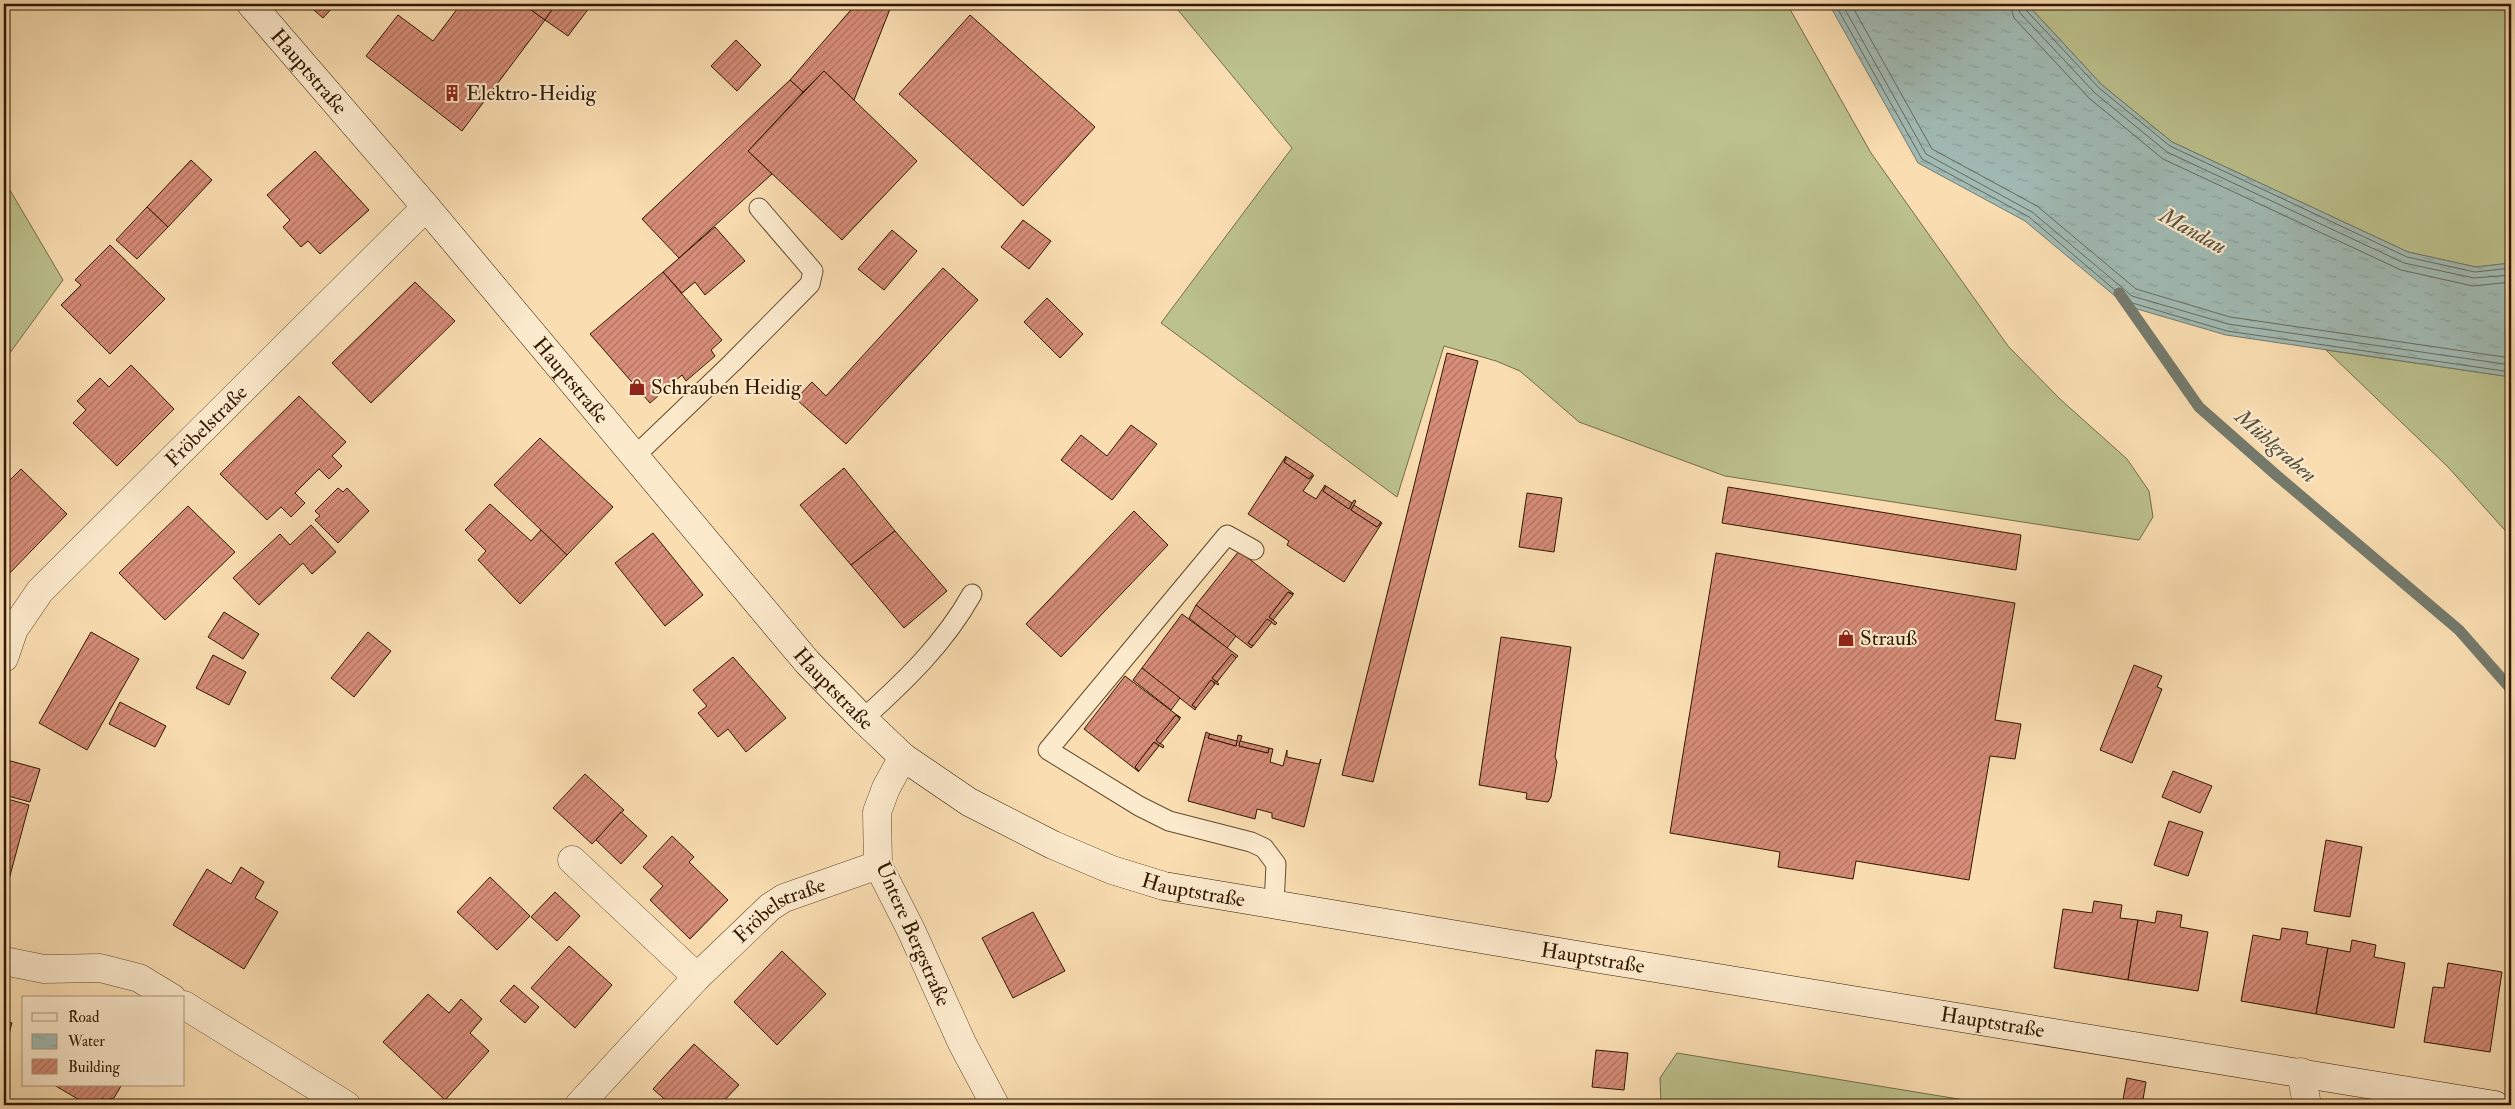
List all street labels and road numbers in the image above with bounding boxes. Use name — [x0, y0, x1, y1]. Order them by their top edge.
street label: Hauptstraße — [265, 23, 354, 120]
street label: Hauptstraße — [527, 331, 615, 429]
street label: Fröbelstraße — [159, 379, 253, 473]
street label: Hauptstraße — [787, 642, 880, 736]
street label: Untere Bergstraße — [869, 857, 957, 1011]
street label: Hauptstraße — [1138, 866, 1247, 913]
street label: Fröbelstraße — [727, 871, 829, 949]
street label: Hauptstraße — [1539, 936, 1647, 979]
street label: Hauptstraße — [1939, 1000, 2047, 1044]

